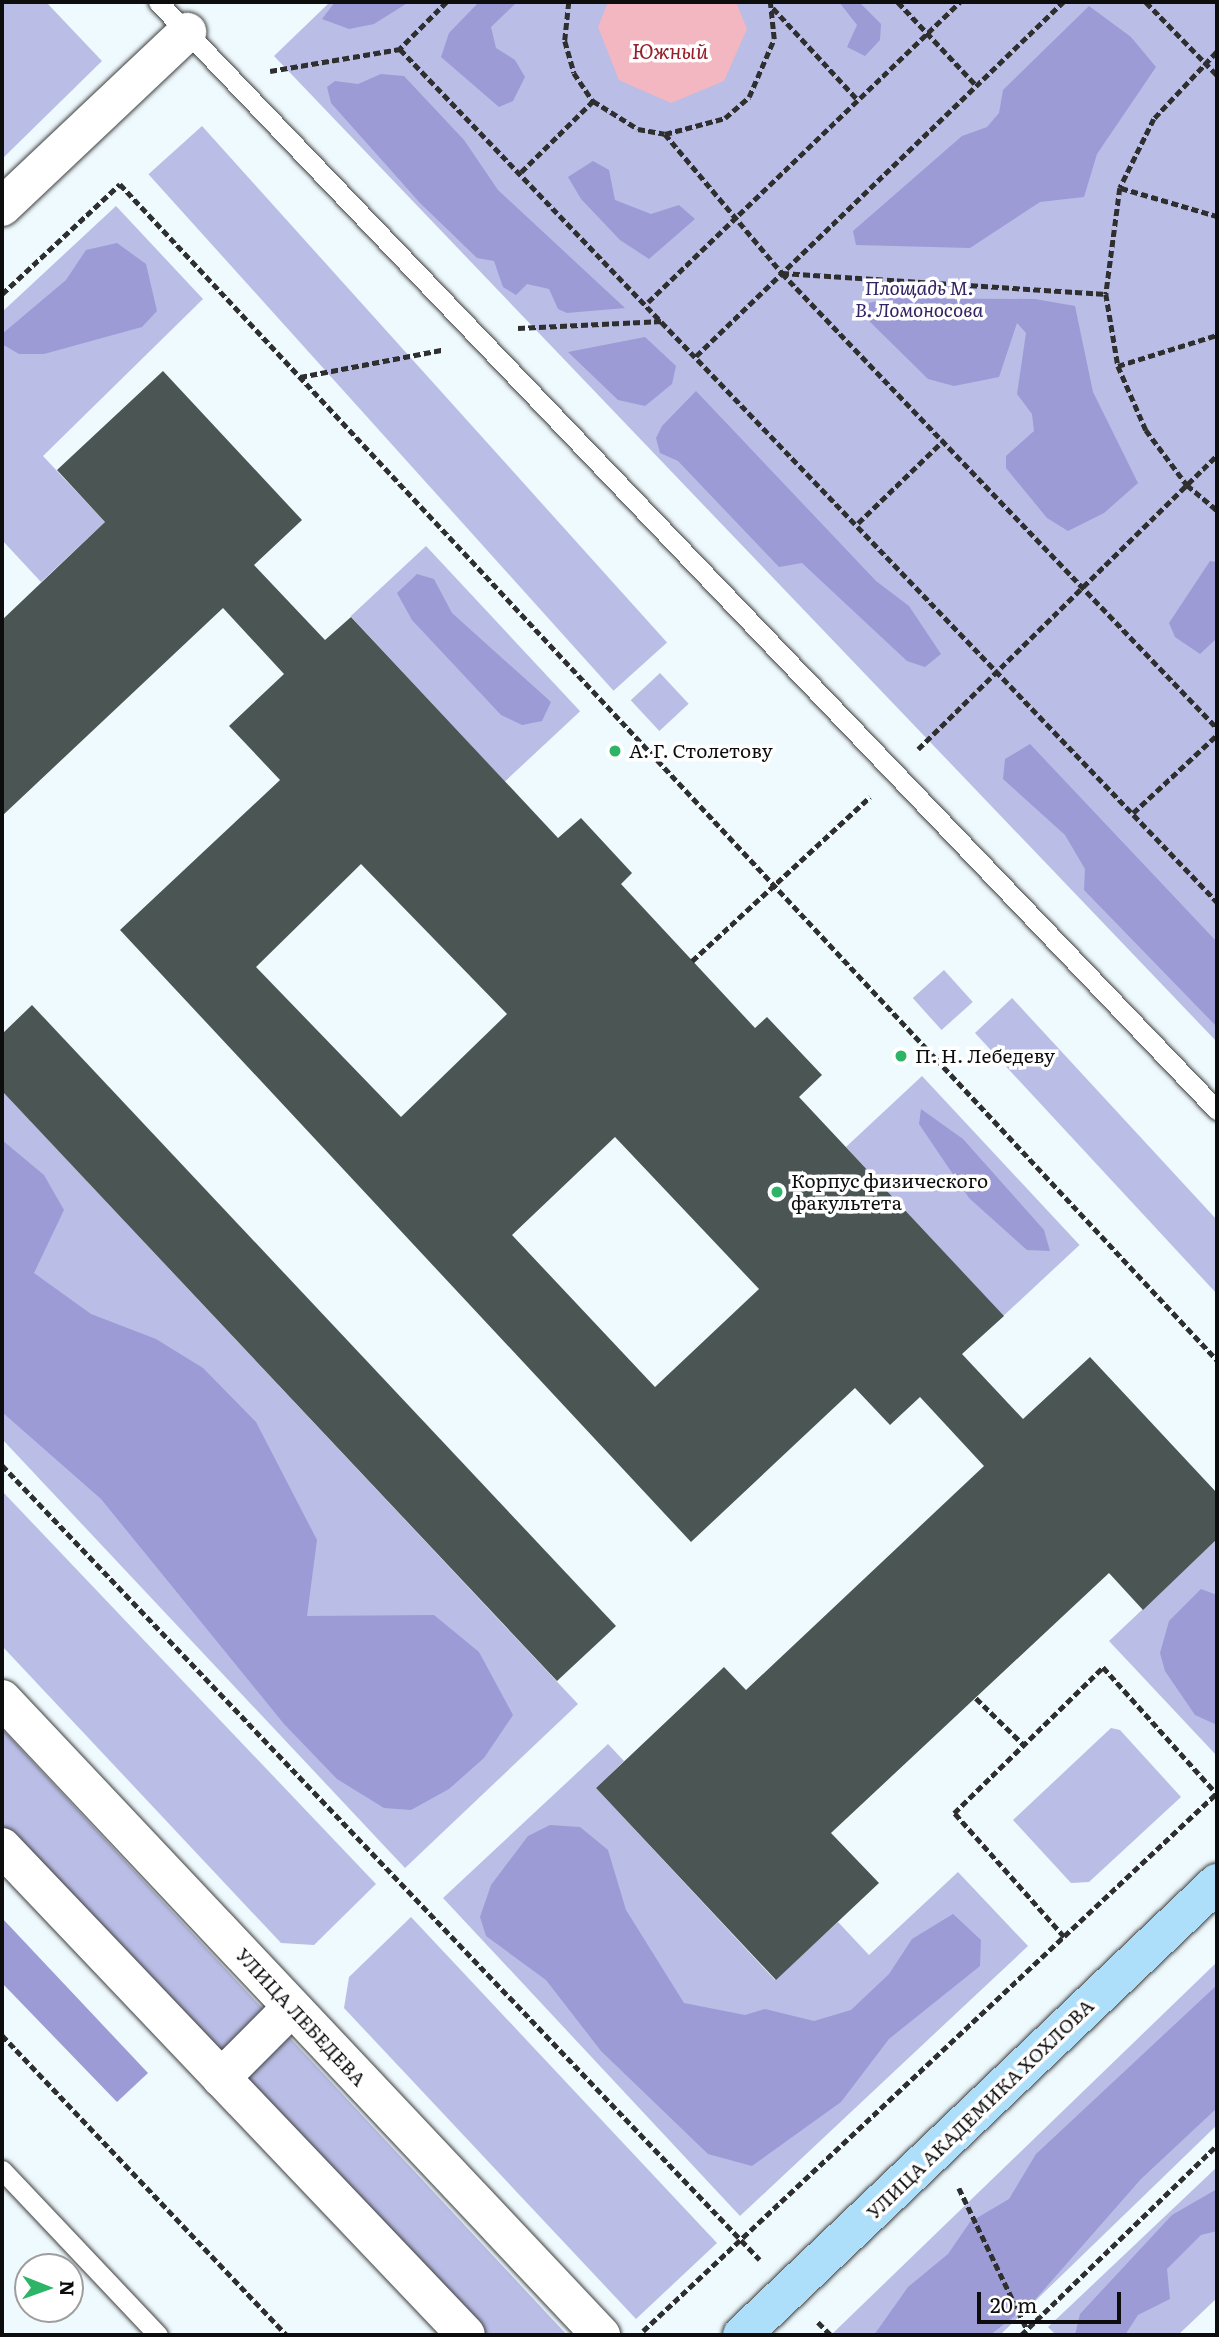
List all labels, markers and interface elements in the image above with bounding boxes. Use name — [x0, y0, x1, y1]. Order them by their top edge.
water label: Южный — [632, 37, 708, 63]
park label: Площадь М. В. Ломоносова — [855, 277, 983, 321]
place label: А. Г. Столетову — [629, 740, 773, 762]
marker: А. Г. Столетову — [607, 743, 623, 759]
place label: П. Н. Лебедеву — [915, 1045, 1055, 1067]
marker: П. Н. Лебедеву — [893, 1048, 909, 1064]
place label: Корпус физического факультета — [791, 1170, 988, 1214]
marker: Корпус физического факультета — [769, 1184, 785, 1200]
street label: УЛИЦА ЛЕБЕДЕВА — [231, 1943, 371, 2091]
street label: УЛИЦА АКАДЕМИКА ХОХЛОВА — [862, 1994, 1098, 2224]
north arrow — [14, 2253, 84, 2323]
scale bar — [981, 2278, 1124, 2322]
text: N — [54, 2280, 82, 2297]
text: 20 m — [990, 2288, 1037, 2319]

